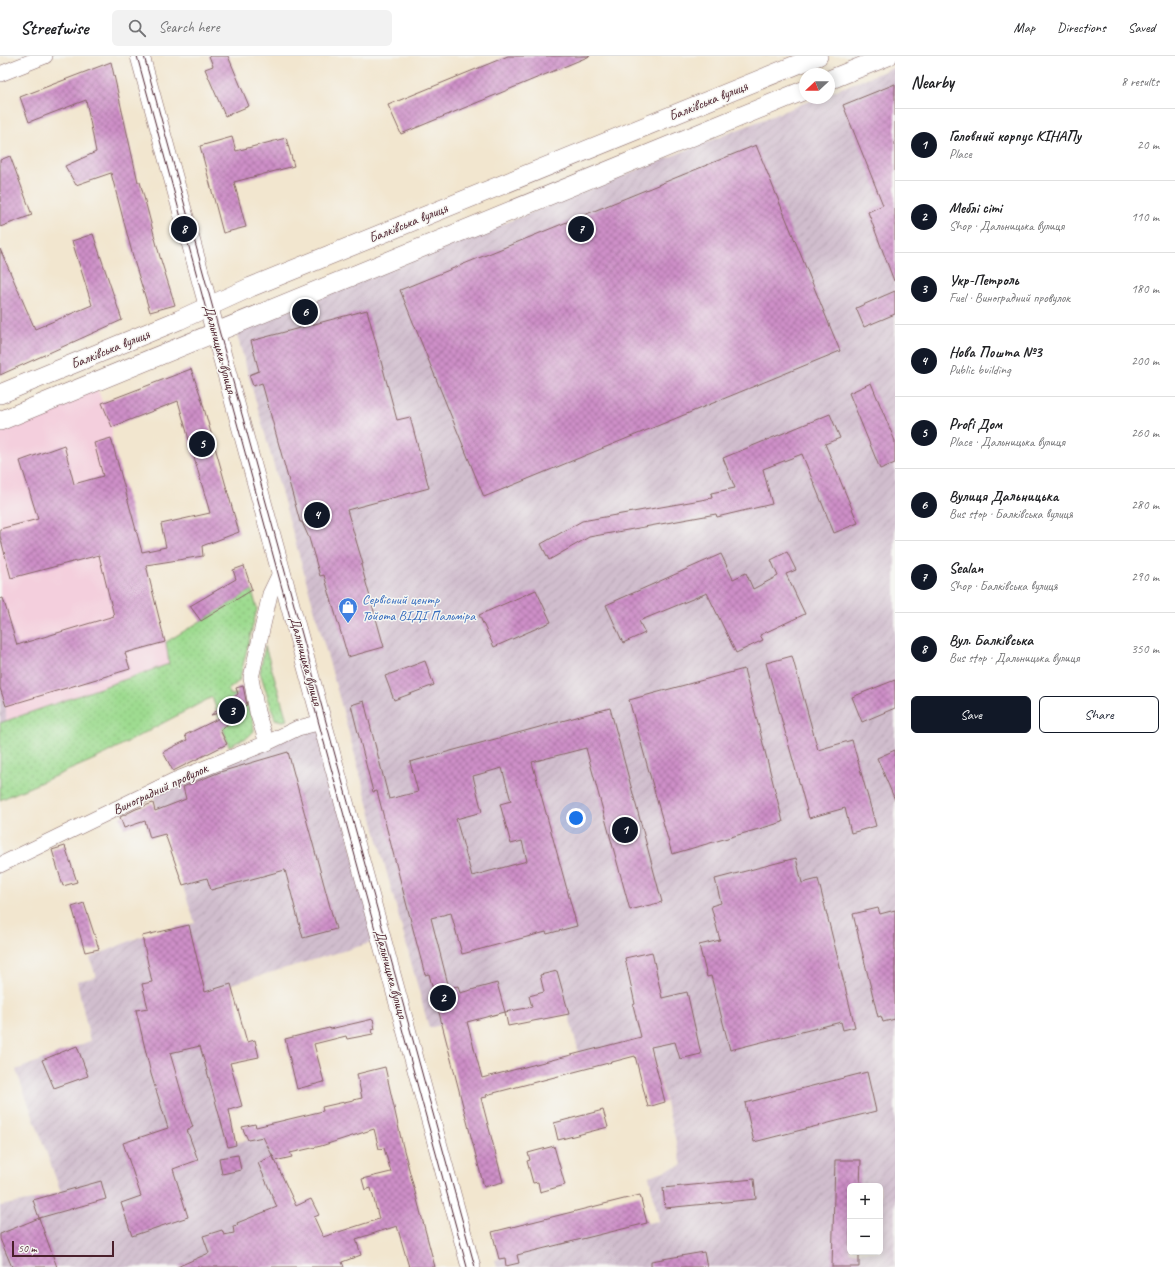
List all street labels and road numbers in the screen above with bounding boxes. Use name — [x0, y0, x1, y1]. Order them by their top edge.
street label: Балківська вулиця — [666, 77, 751, 125]
street label: Балківська вулиця — [366, 199, 451, 247]
street label: Дальницька вулиця — [200, 303, 240, 396]
street label: Балківська вулиця — [68, 325, 153, 373]
street label: Дальницька вулиця — [286, 615, 326, 708]
street label: Виноградний провулок — [110, 759, 212, 818]
street label: Дальницька вулиця — [371, 928, 411, 1021]

